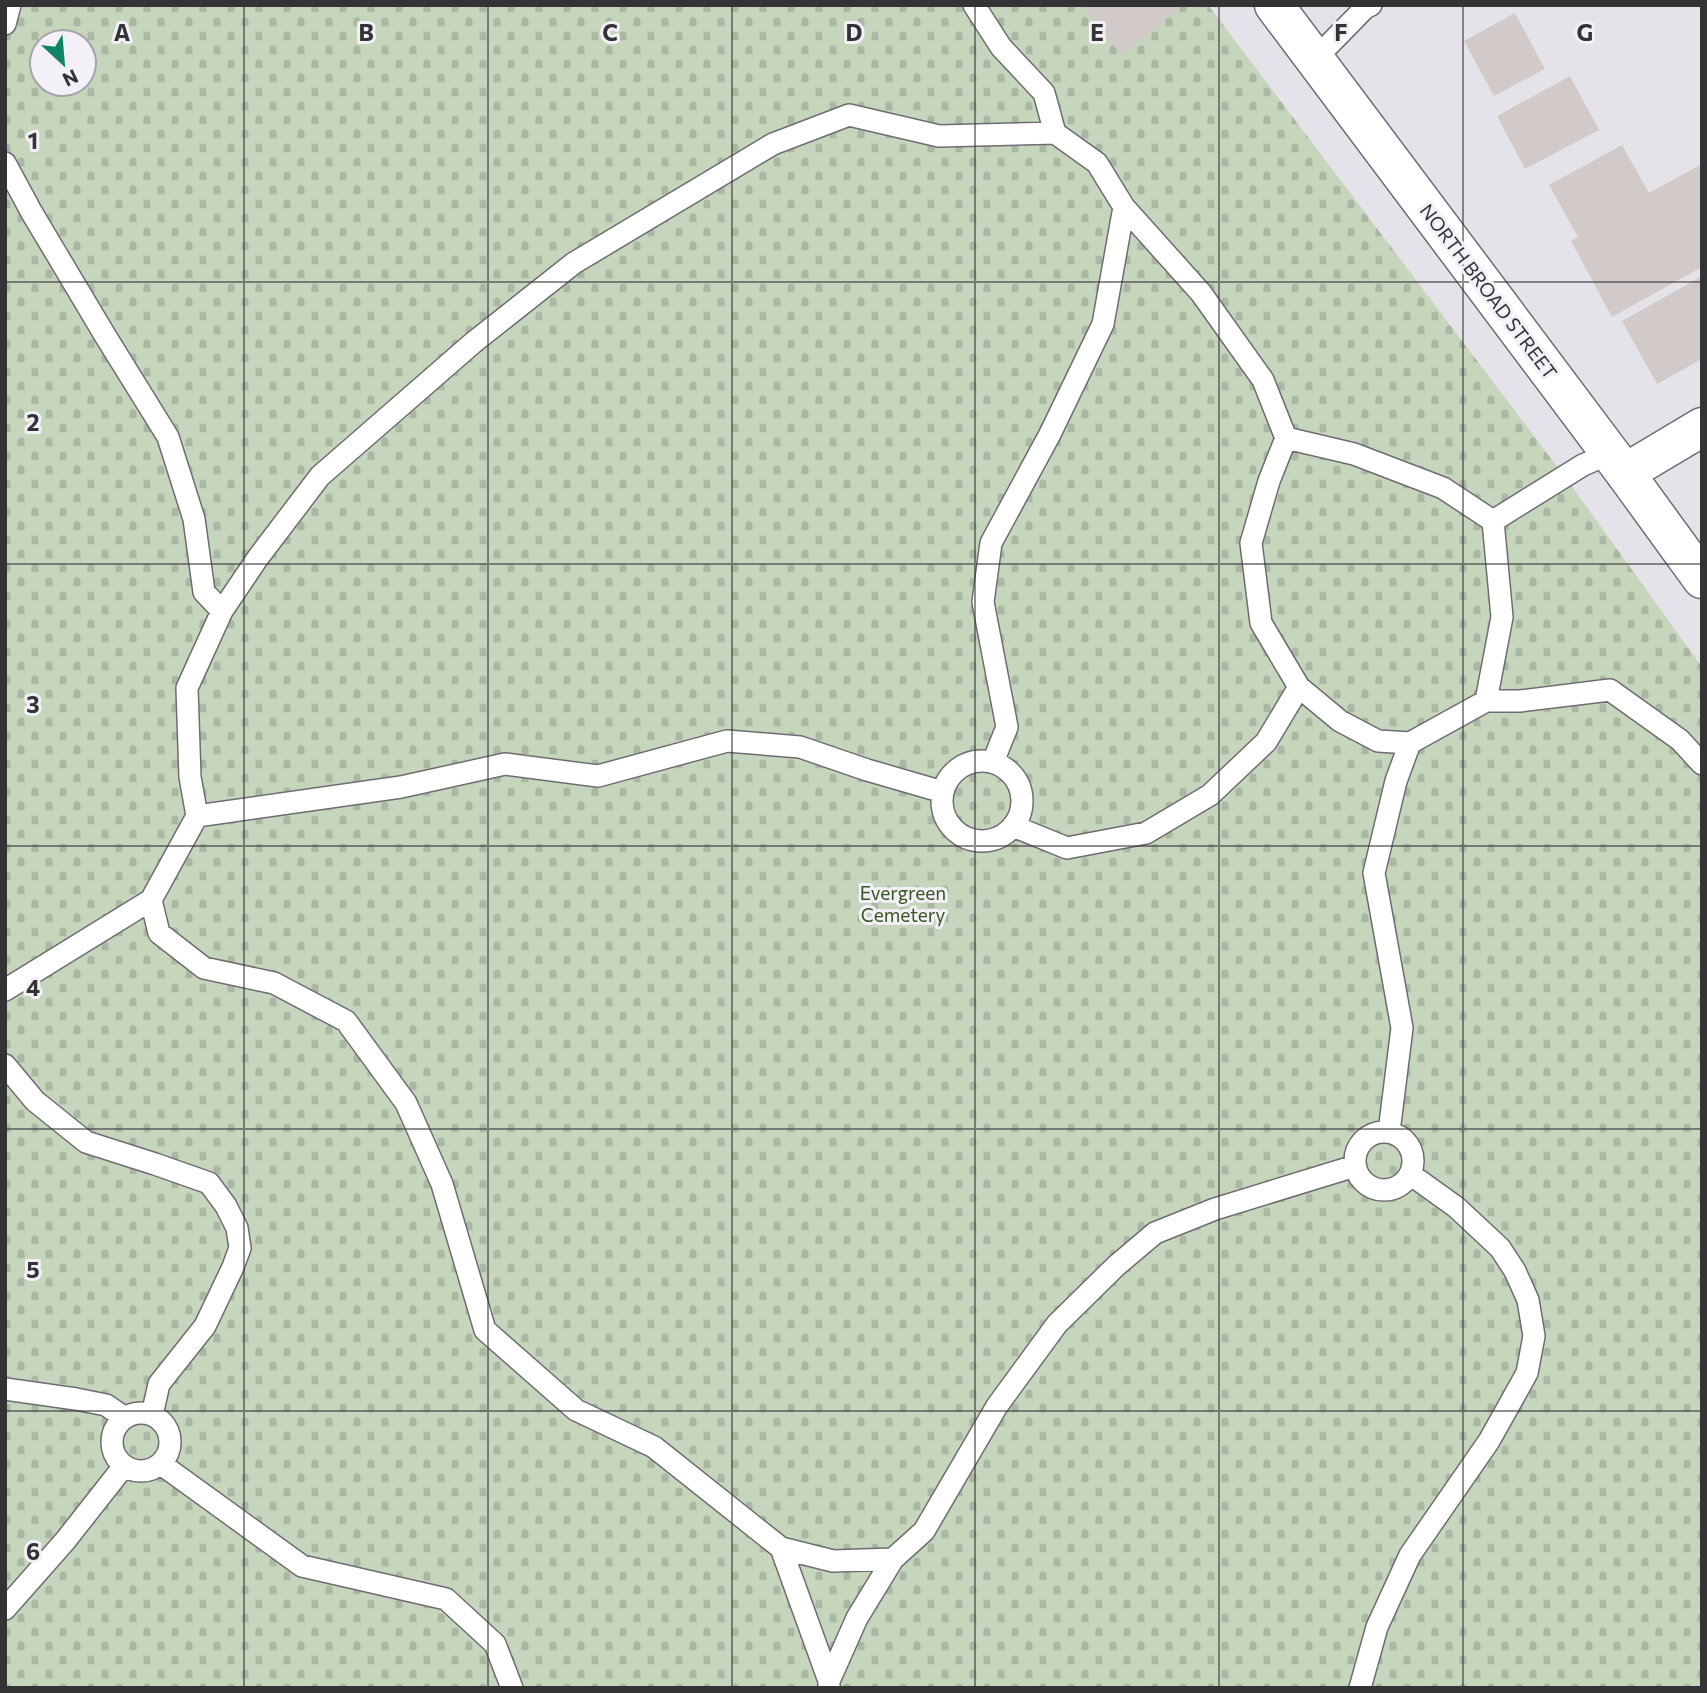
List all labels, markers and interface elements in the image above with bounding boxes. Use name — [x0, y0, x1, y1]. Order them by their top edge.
text: A — [114, 18, 131, 46]
text: B — [358, 18, 374, 46]
text: C — [602, 18, 618, 46]
text: D — [846, 18, 863, 46]
text: E — [1090, 18, 1104, 46]
text: F — [1334, 18, 1348, 46]
text: G — [1577, 18, 1593, 46]
north arrow — [28, 28, 98, 98]
text: N — [59, 65, 82, 92]
text: 1 — [28, 126, 38, 154]
street label: NORTH BROAD STREET — [1416, 199, 1562, 383]
text: 2 — [26, 408, 40, 436]
text: 3 — [26, 690, 40, 718]
park label: Evergreen Cemetery — [860, 881, 946, 926]
text: 4 — [26, 973, 40, 1001]
text: 5 — [26, 1255, 40, 1283]
text: 6 — [26, 1537, 40, 1565]

